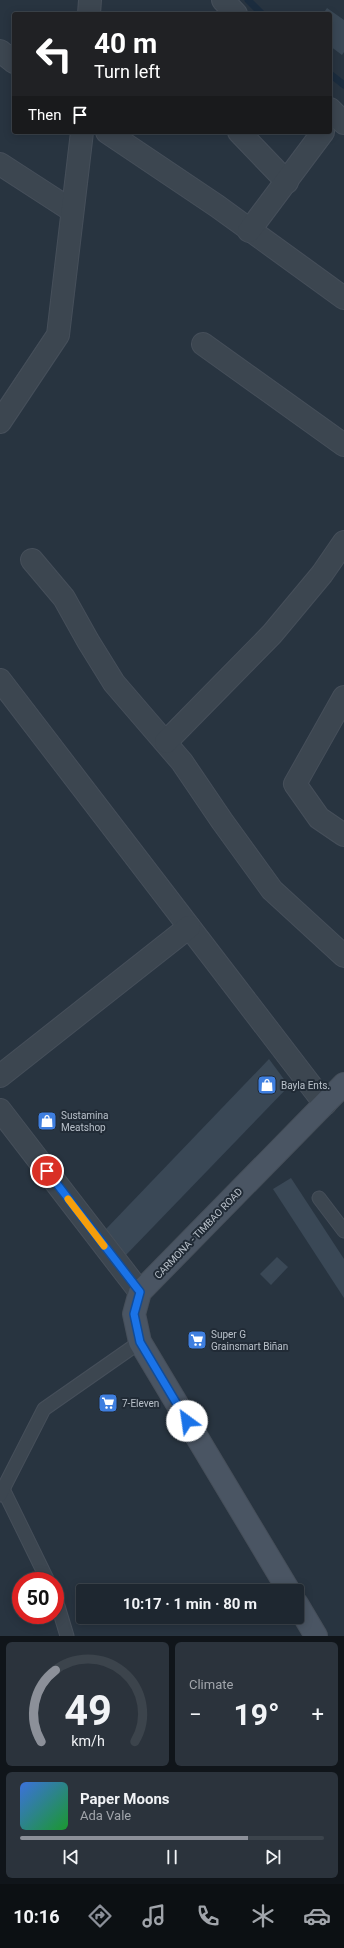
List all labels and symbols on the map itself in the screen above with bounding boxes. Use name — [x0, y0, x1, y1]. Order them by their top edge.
shop icon: Bayla Ents. — [256, 1074, 278, 1096]
place label: Bayla Ents. — [281, 1080, 330, 1091]
shop icon: Sustamina Meatshop — [36, 1110, 58, 1132]
place label: Sustamina Meatshop — [61, 1110, 109, 1133]
pin — [30, 1154, 64, 1188]
street label: CARMONA - TIMBAO ROAD — [152, 1186, 245, 1281]
supermarket icon: Super G Grainsmart Biñan — [186, 1329, 208, 1351]
place label: Super G Grainsmart Biñan — [211, 1329, 288, 1352]
supermarket icon: 7-Eleven — [97, 1392, 119, 1414]
place label: 7-Eleven — [122, 1398, 159, 1409]
position arrow — [166, 1400, 208, 1442]
speed limit sign: 50 — [12, 1572, 64, 1624]

